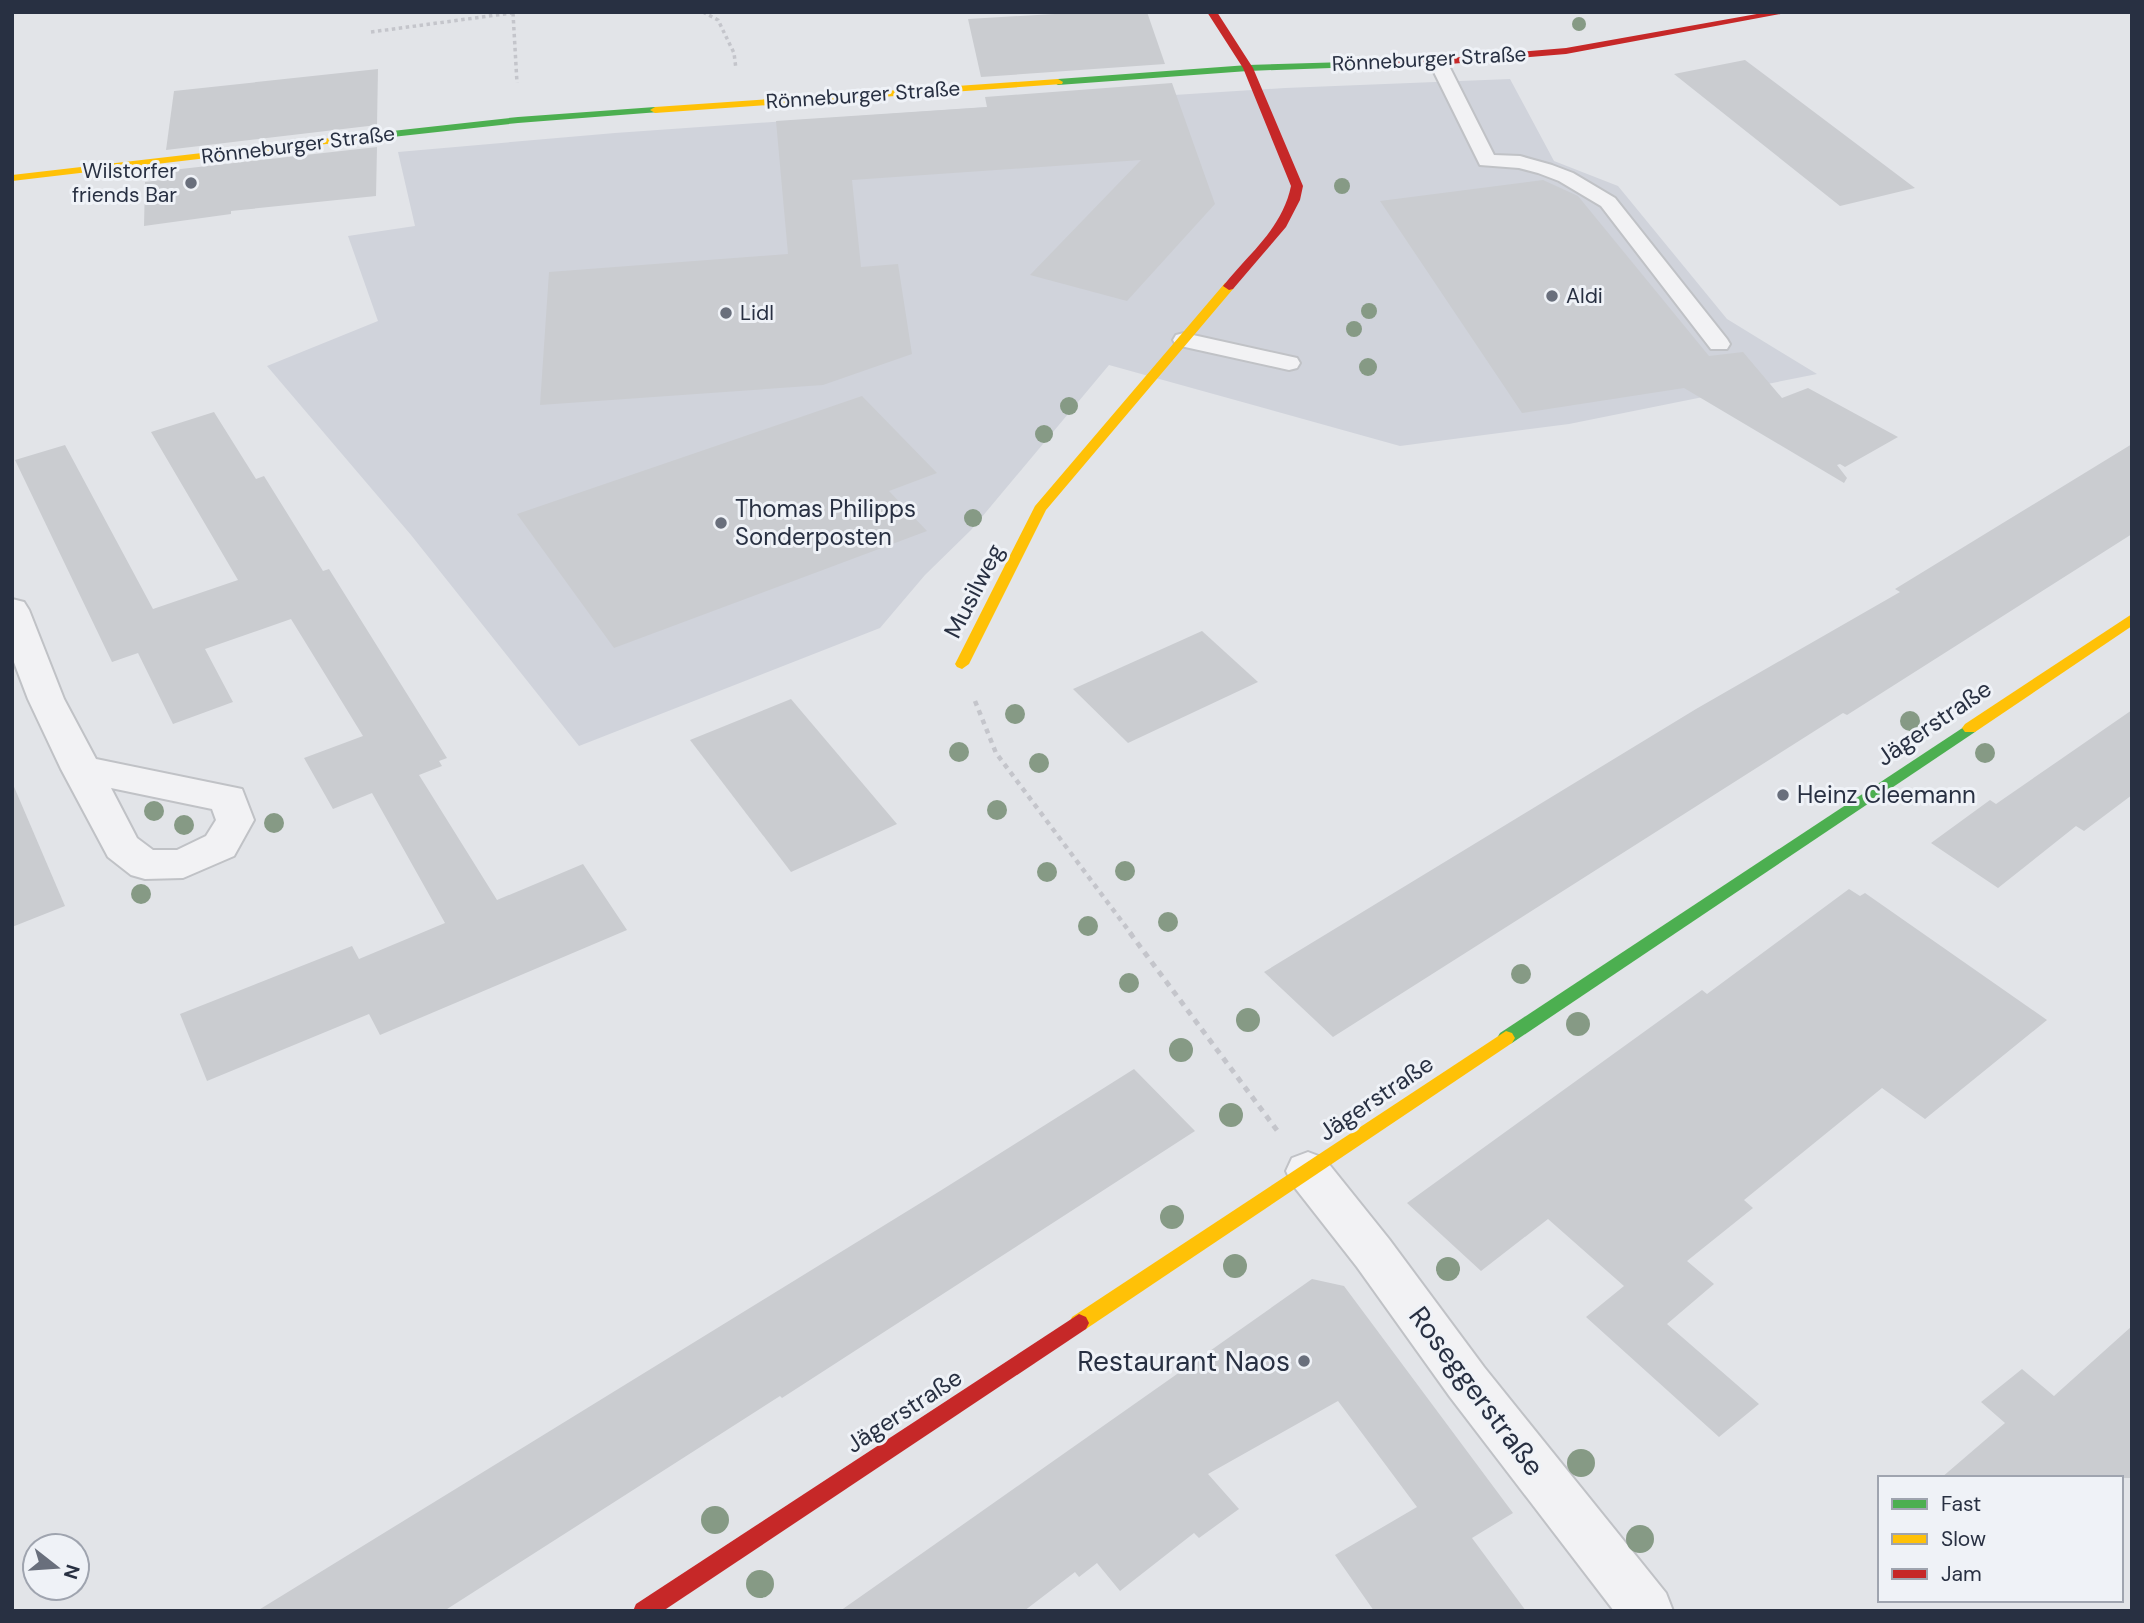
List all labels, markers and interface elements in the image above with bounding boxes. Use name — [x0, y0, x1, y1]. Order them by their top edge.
street label: Rönneburger Straße — [1331, 40, 1527, 78]
street label: Rönneburger Straße — [765, 74, 961, 116]
street label: Rönneburger Straße — [200, 119, 396, 171]
place label: Wilstorfer friends Bar — [72, 157, 177, 209]
marker: Wilstorfer friends Bar — [183, 175, 199, 191]
place label: Aldi — [1566, 282, 1603, 310]
marker: Aldi — [1544, 288, 1560, 304]
place label: Lidl — [740, 299, 774, 327]
marker: Lidl — [718, 305, 734, 321]
place label: Thomas Philipps Sonderposten — [735, 493, 916, 552]
marker: Thomas Philipps Sonderposten — [713, 515, 729, 531]
street label: Musilweg — [937, 538, 1010, 643]
street label: Jägerstraße — [1870, 673, 1997, 772]
place label: Heinz Cleemann — [1797, 779, 1976, 810]
marker: Heinz Cleemann — [1775, 787, 1791, 803]
street label: Jägerstraße — [1312, 1048, 1439, 1147]
street label: Roseggerstraße — [1401, 1299, 1553, 1484]
place label: Restaurant Naos — [1077, 1343, 1290, 1380]
marker: Restaurant Naos — [1296, 1353, 1312, 1369]
street label: Jägerstraße — [840, 1361, 968, 1460]
legend — [1878, 1476, 2123, 1602]
text: Fast — [1941, 1490, 1981, 1518]
text: Slow — [1941, 1525, 1986, 1553]
north arrow — [21, 1532, 91, 1602]
text: Jam — [1941, 1560, 1982, 1588]
text: N — [58, 1562, 86, 1582]

